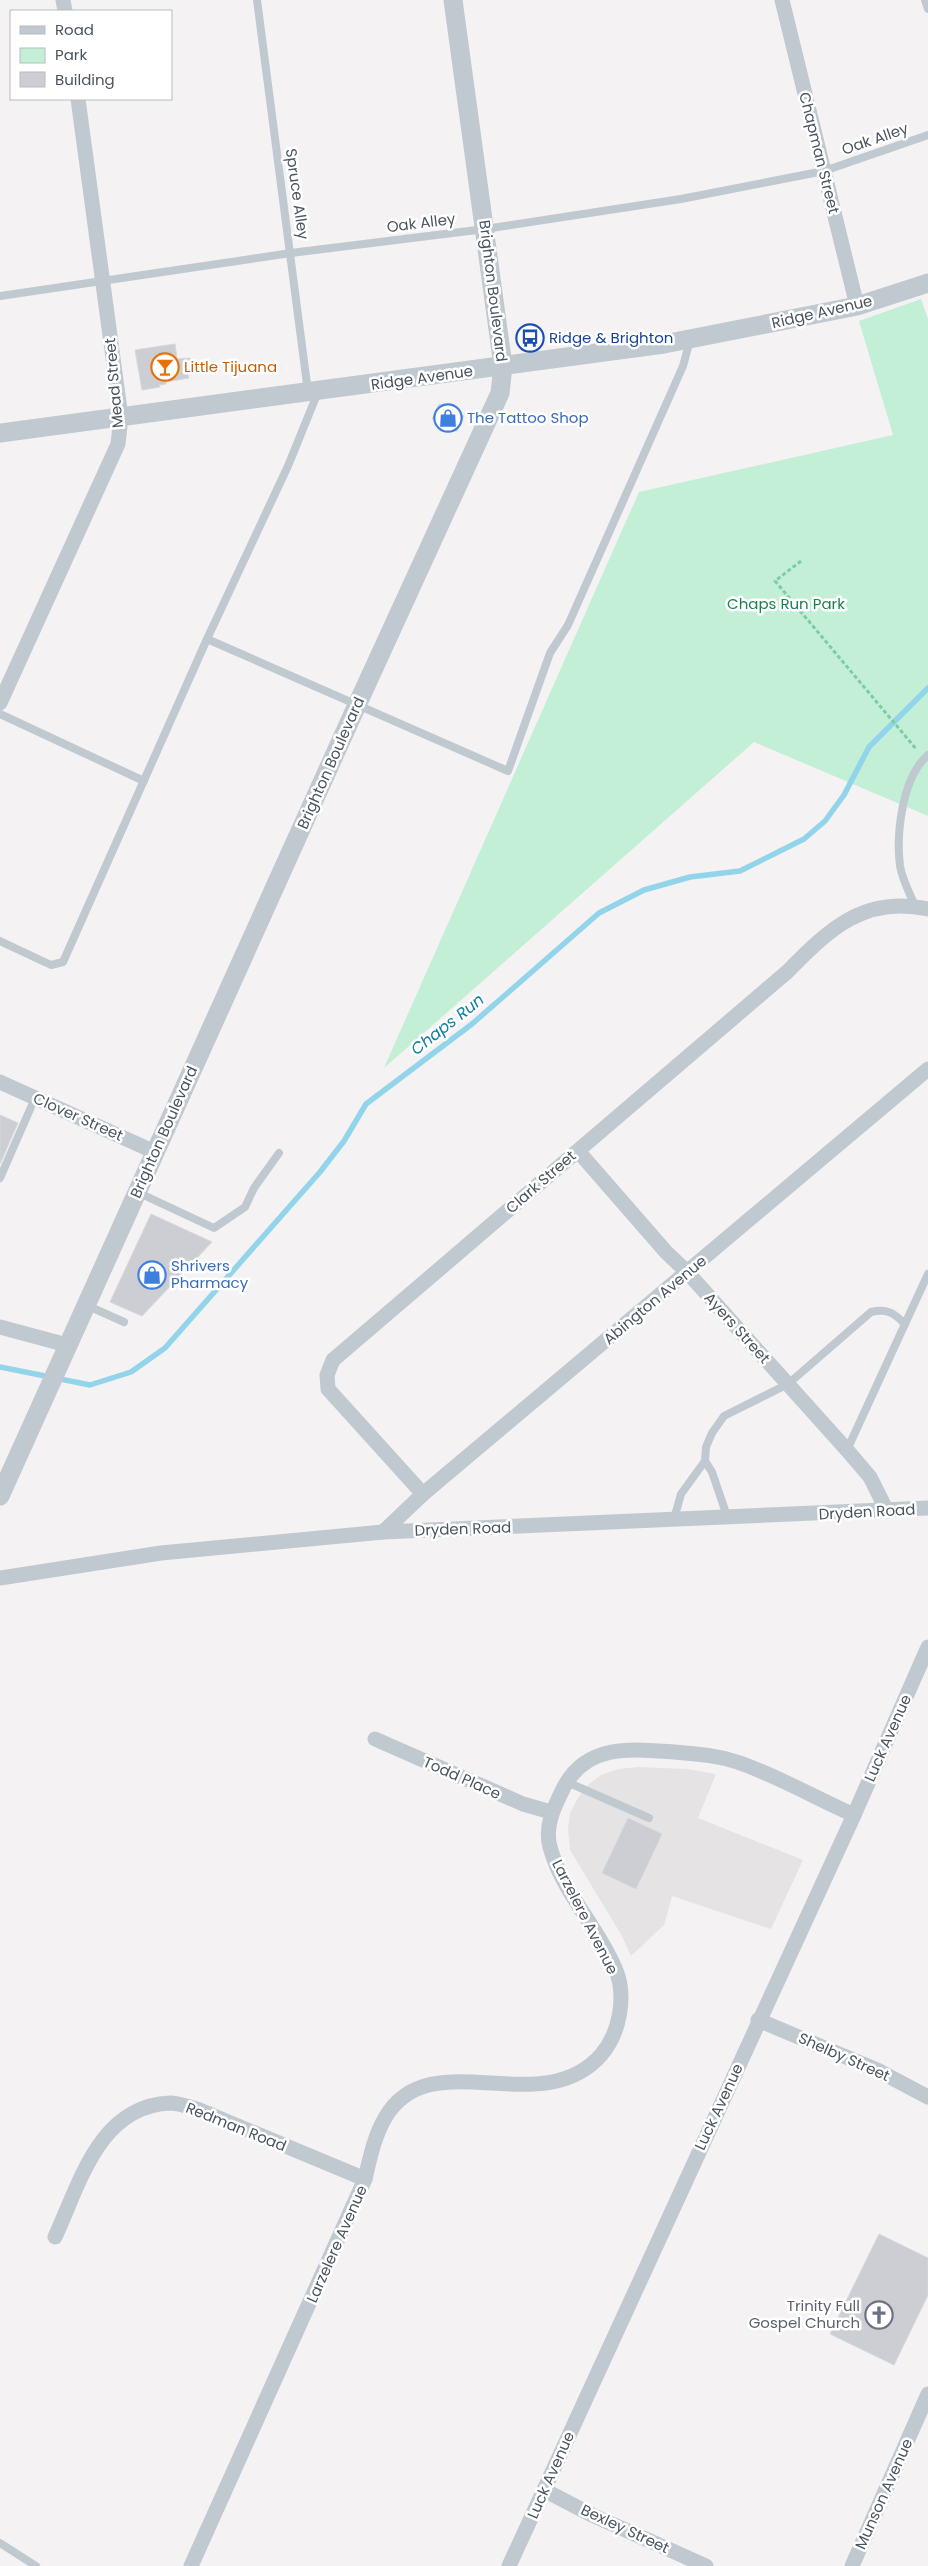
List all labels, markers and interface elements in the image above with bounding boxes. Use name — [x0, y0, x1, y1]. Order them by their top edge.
legend — [10, 10, 172, 100]
text: Road — [55, 19, 94, 40]
text: Park — [55, 44, 87, 65]
text: Building — [55, 69, 115, 90]
street label: Chapman Street — [794, 90, 845, 216]
street label: Oak Alley — [839, 117, 911, 160]
street label: Spruce Alley — [281, 147, 314, 241]
street label: Oak Alley — [385, 208, 457, 237]
street label: Brighton Boulevard — [474, 219, 513, 363]
street label: Ridge Avenue — [769, 290, 874, 333]
bus stop icon: Ridge & Brighton — [515, 323, 545, 353]
place label: Ridge & Brighton — [549, 327, 673, 348]
street label: Mead Street — [99, 337, 128, 429]
bar icon: Little Tijuana — [150, 352, 180, 382]
place label: Little Tijuana — [184, 356, 277, 377]
street label: Ridge Avenue — [370, 360, 474, 395]
shop icon: The Tattoo Shop — [433, 403, 463, 433]
place label: The Tattoo Shop — [467, 407, 589, 428]
park label: Chaps Run Park — [727, 593, 845, 614]
street label: Brighton Boulevard — [292, 693, 369, 832]
water label: Chaps Run — [406, 988, 489, 1060]
street label: Brighton Boulevard — [125, 1062, 202, 1201]
street label: Clover Street — [30, 1087, 126, 1146]
street label: Clark Street — [501, 1145, 580, 1218]
street label: Abington Avenue — [599, 1250, 711, 1349]
place label: Shrivers Pharmacy — [171, 1255, 249, 1293]
shop icon: Shrivers Pharmacy — [137, 1260, 167, 1290]
street label: Ayers Street — [700, 1287, 775, 1368]
street label: Dryden Road — [818, 1498, 916, 1525]
street label: Dryden Road — [414, 1516, 512, 1541]
street label: Luck Avenue — [859, 1691, 916, 1785]
street label: Todd Place — [420, 1751, 504, 1804]
street label: Larzelere Avenue — [547, 1856, 624, 1978]
street label: Shelby Street — [795, 2027, 893, 2086]
street label: Luck Avenue — [689, 2060, 748, 2153]
street label: Redman Road — [183, 2097, 290, 2156]
street label: Larzelere Avenue — [301, 2182, 372, 2306]
place label: Trinity Full Gospel Church — [749, 2295, 860, 2333]
church icon: Trinity Full Gospel Church — [864, 2300, 894, 2330]
street label: Luck Avenue — [522, 2428, 579, 2522]
street label: Munson Avenue — [850, 2435, 917, 2553]
street label: Bexley Street — [578, 2499, 673, 2558]

